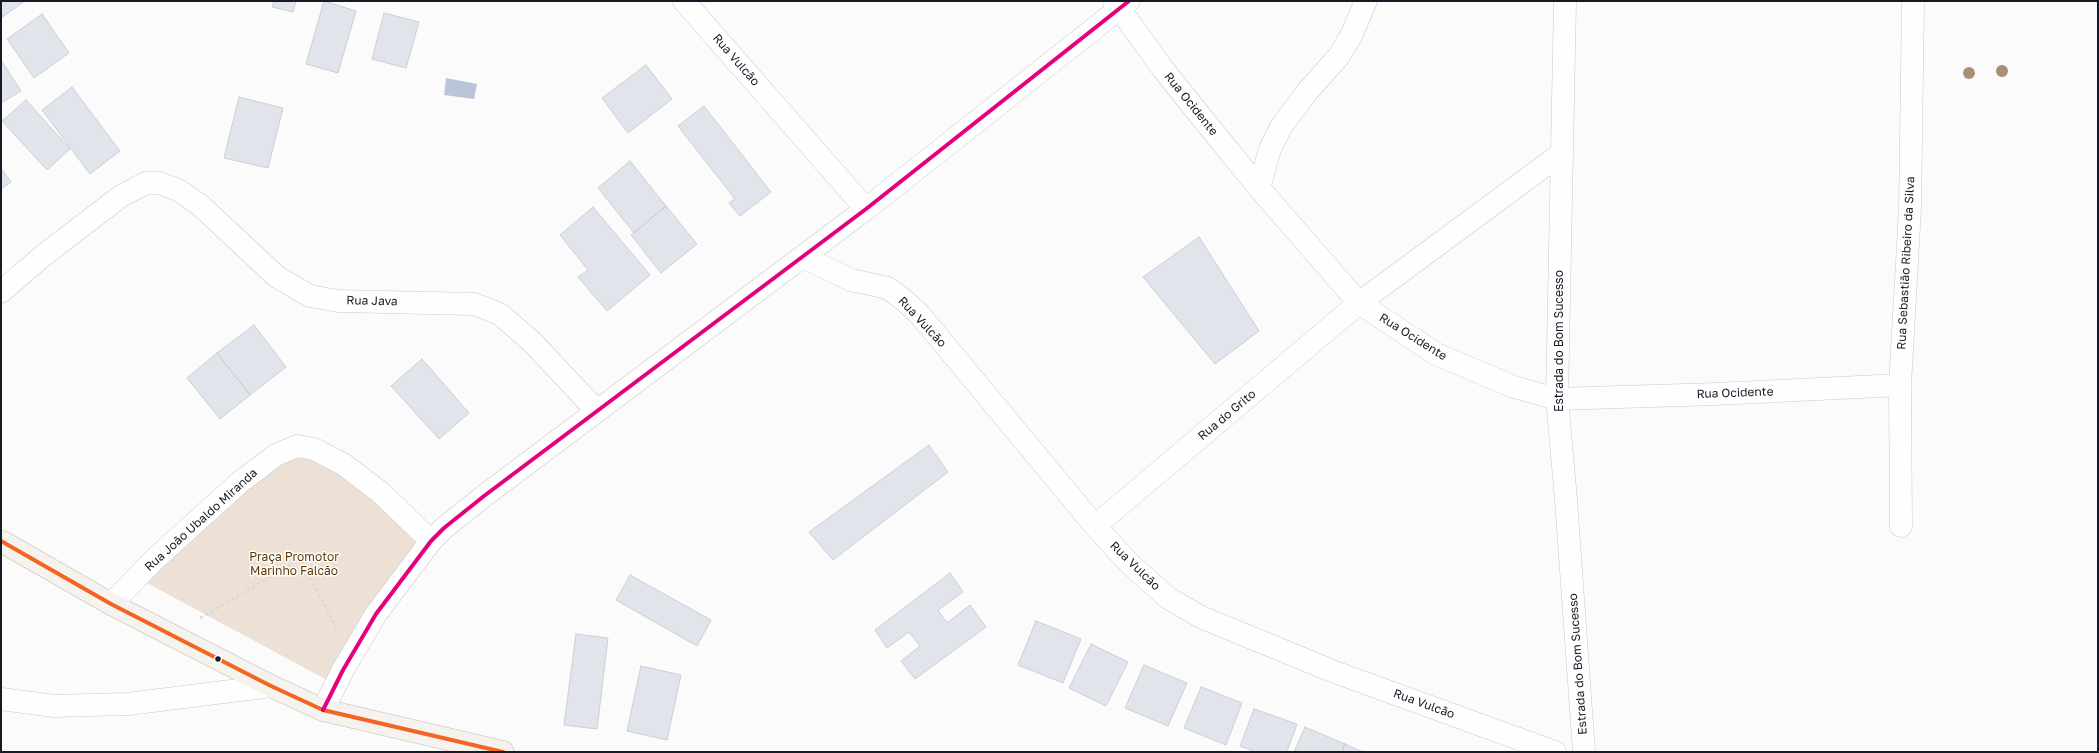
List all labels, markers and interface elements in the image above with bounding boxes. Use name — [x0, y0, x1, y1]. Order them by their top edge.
street label: Rua Vulcão — [710, 31, 762, 89]
street label: Rua Ocidente — [1161, 70, 1221, 138]
street label: Rua Sebastião Ribeiro da Silva — [1894, 176, 1918, 350]
street label: Estrada do Bom Sucesso — [1552, 270, 1566, 412]
street label: Rua Java — [346, 293, 398, 309]
street label: Rua Vulcão — [895, 294, 949, 350]
street label: Rua Ocidente — [1377, 311, 1449, 363]
street label: Rua Ocidente — [1696, 384, 1774, 402]
street label: Rua do Grito — [1195, 387, 1259, 443]
street label: Rua João Ubaldo Miranda — [142, 466, 260, 574]
street label: Rua Vulcão — [1107, 539, 1163, 593]
park label: Praça Promotor Marinho Falcão — [249, 550, 339, 578]
street label: Estrada do Bom Sucesso — [1566, 593, 1590, 735]
unlabelled marker — [213, 654, 223, 664]
street label: Rua Vulcão — [1391, 686, 1457, 722]

